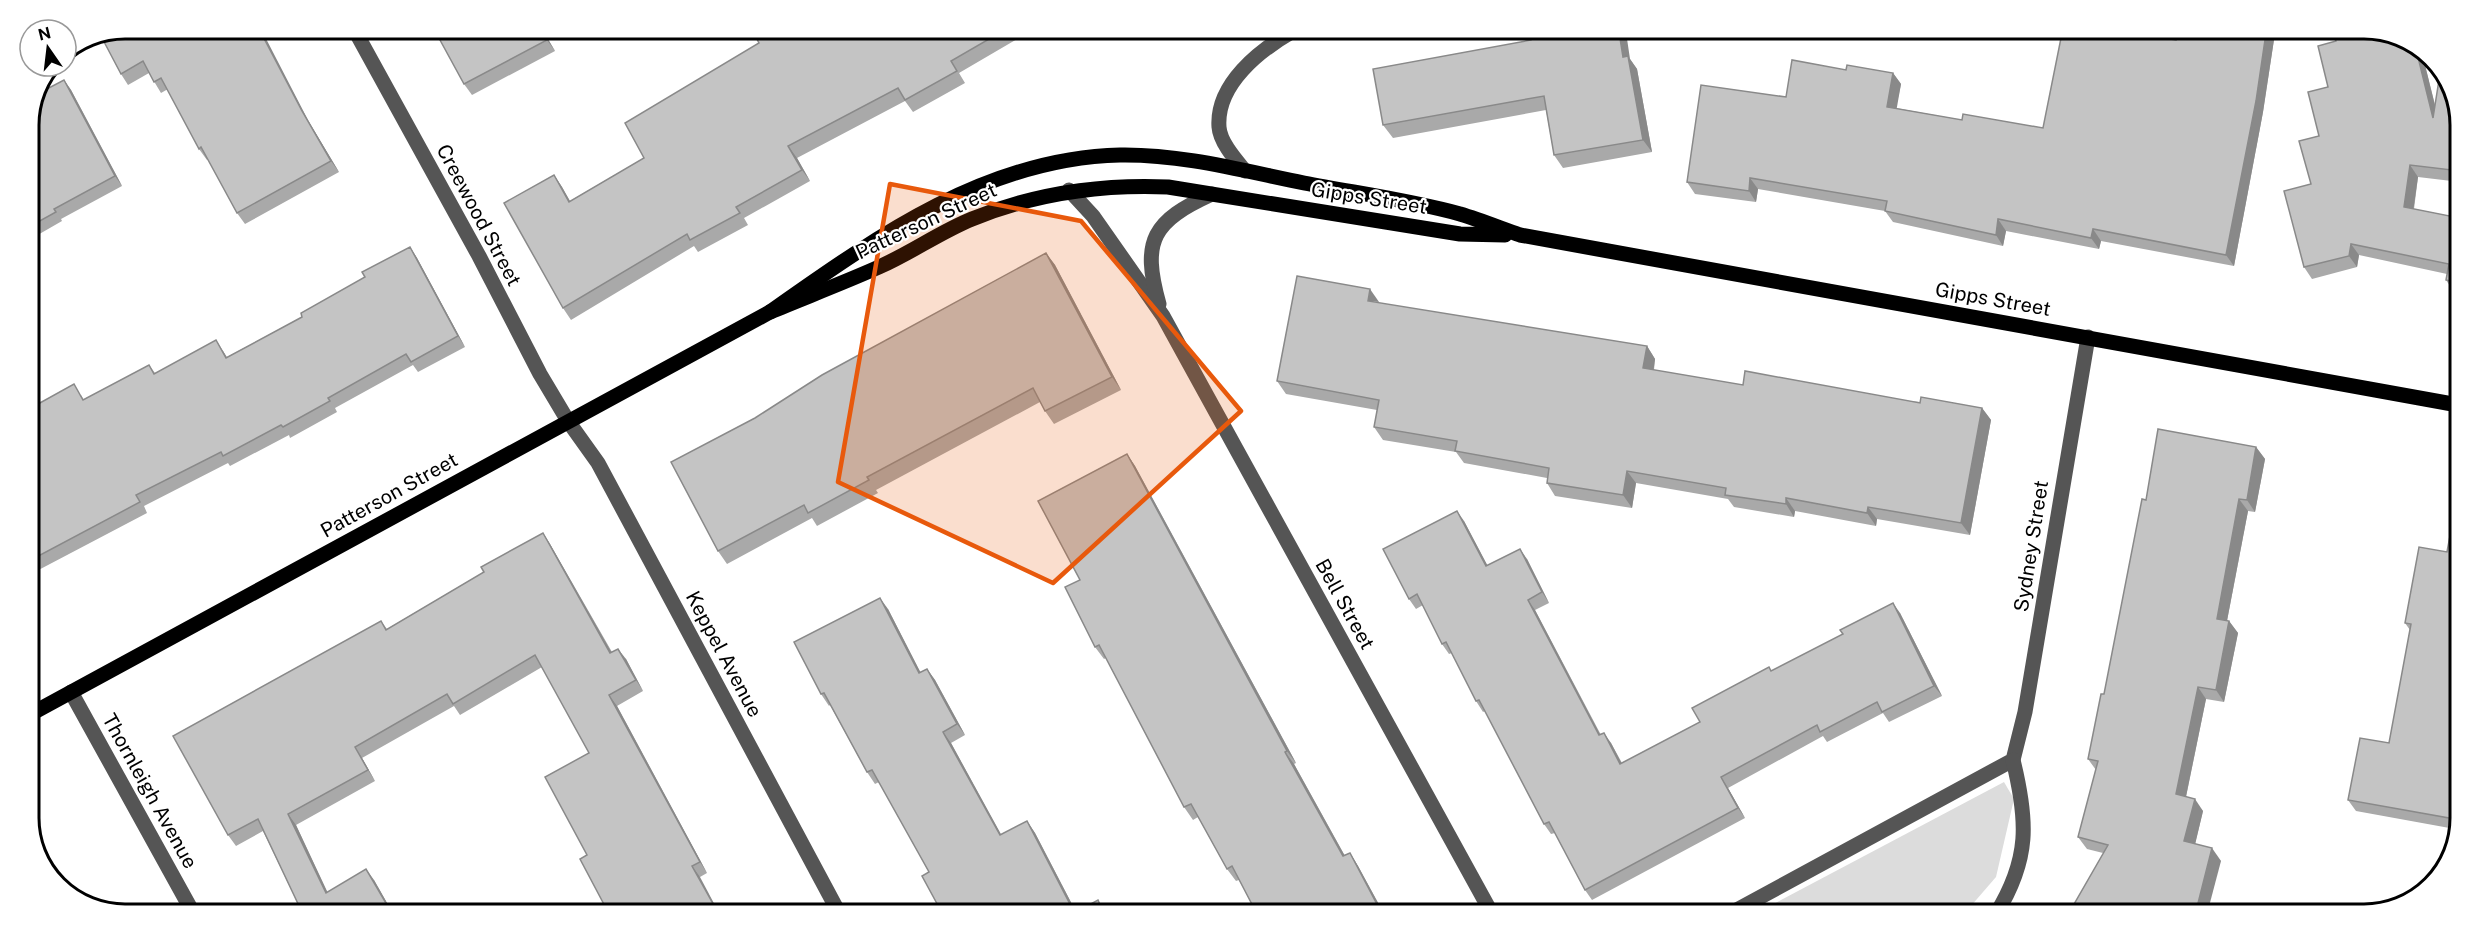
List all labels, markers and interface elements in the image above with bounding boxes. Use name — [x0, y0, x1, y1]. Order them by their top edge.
north arrow — [18, 18, 78, 78]
text: N — [36, 23, 53, 45]
street label: Creewood Street — [432, 140, 526, 290]
street label: Gipps Street — [1309, 177, 1429, 219]
street label: Patterson Street — [852, 178, 1000, 264]
street label: Gipps Street — [1933, 277, 2053, 321]
street label: Patterson Street — [316, 447, 462, 543]
street label: Sydney Street — [2009, 479, 2053, 613]
street label: Bell Street — [1310, 554, 1380, 654]
street label: Keppel Avenue — [681, 587, 767, 721]
street label: Thornleigh Avenue — [97, 709, 203, 873]

